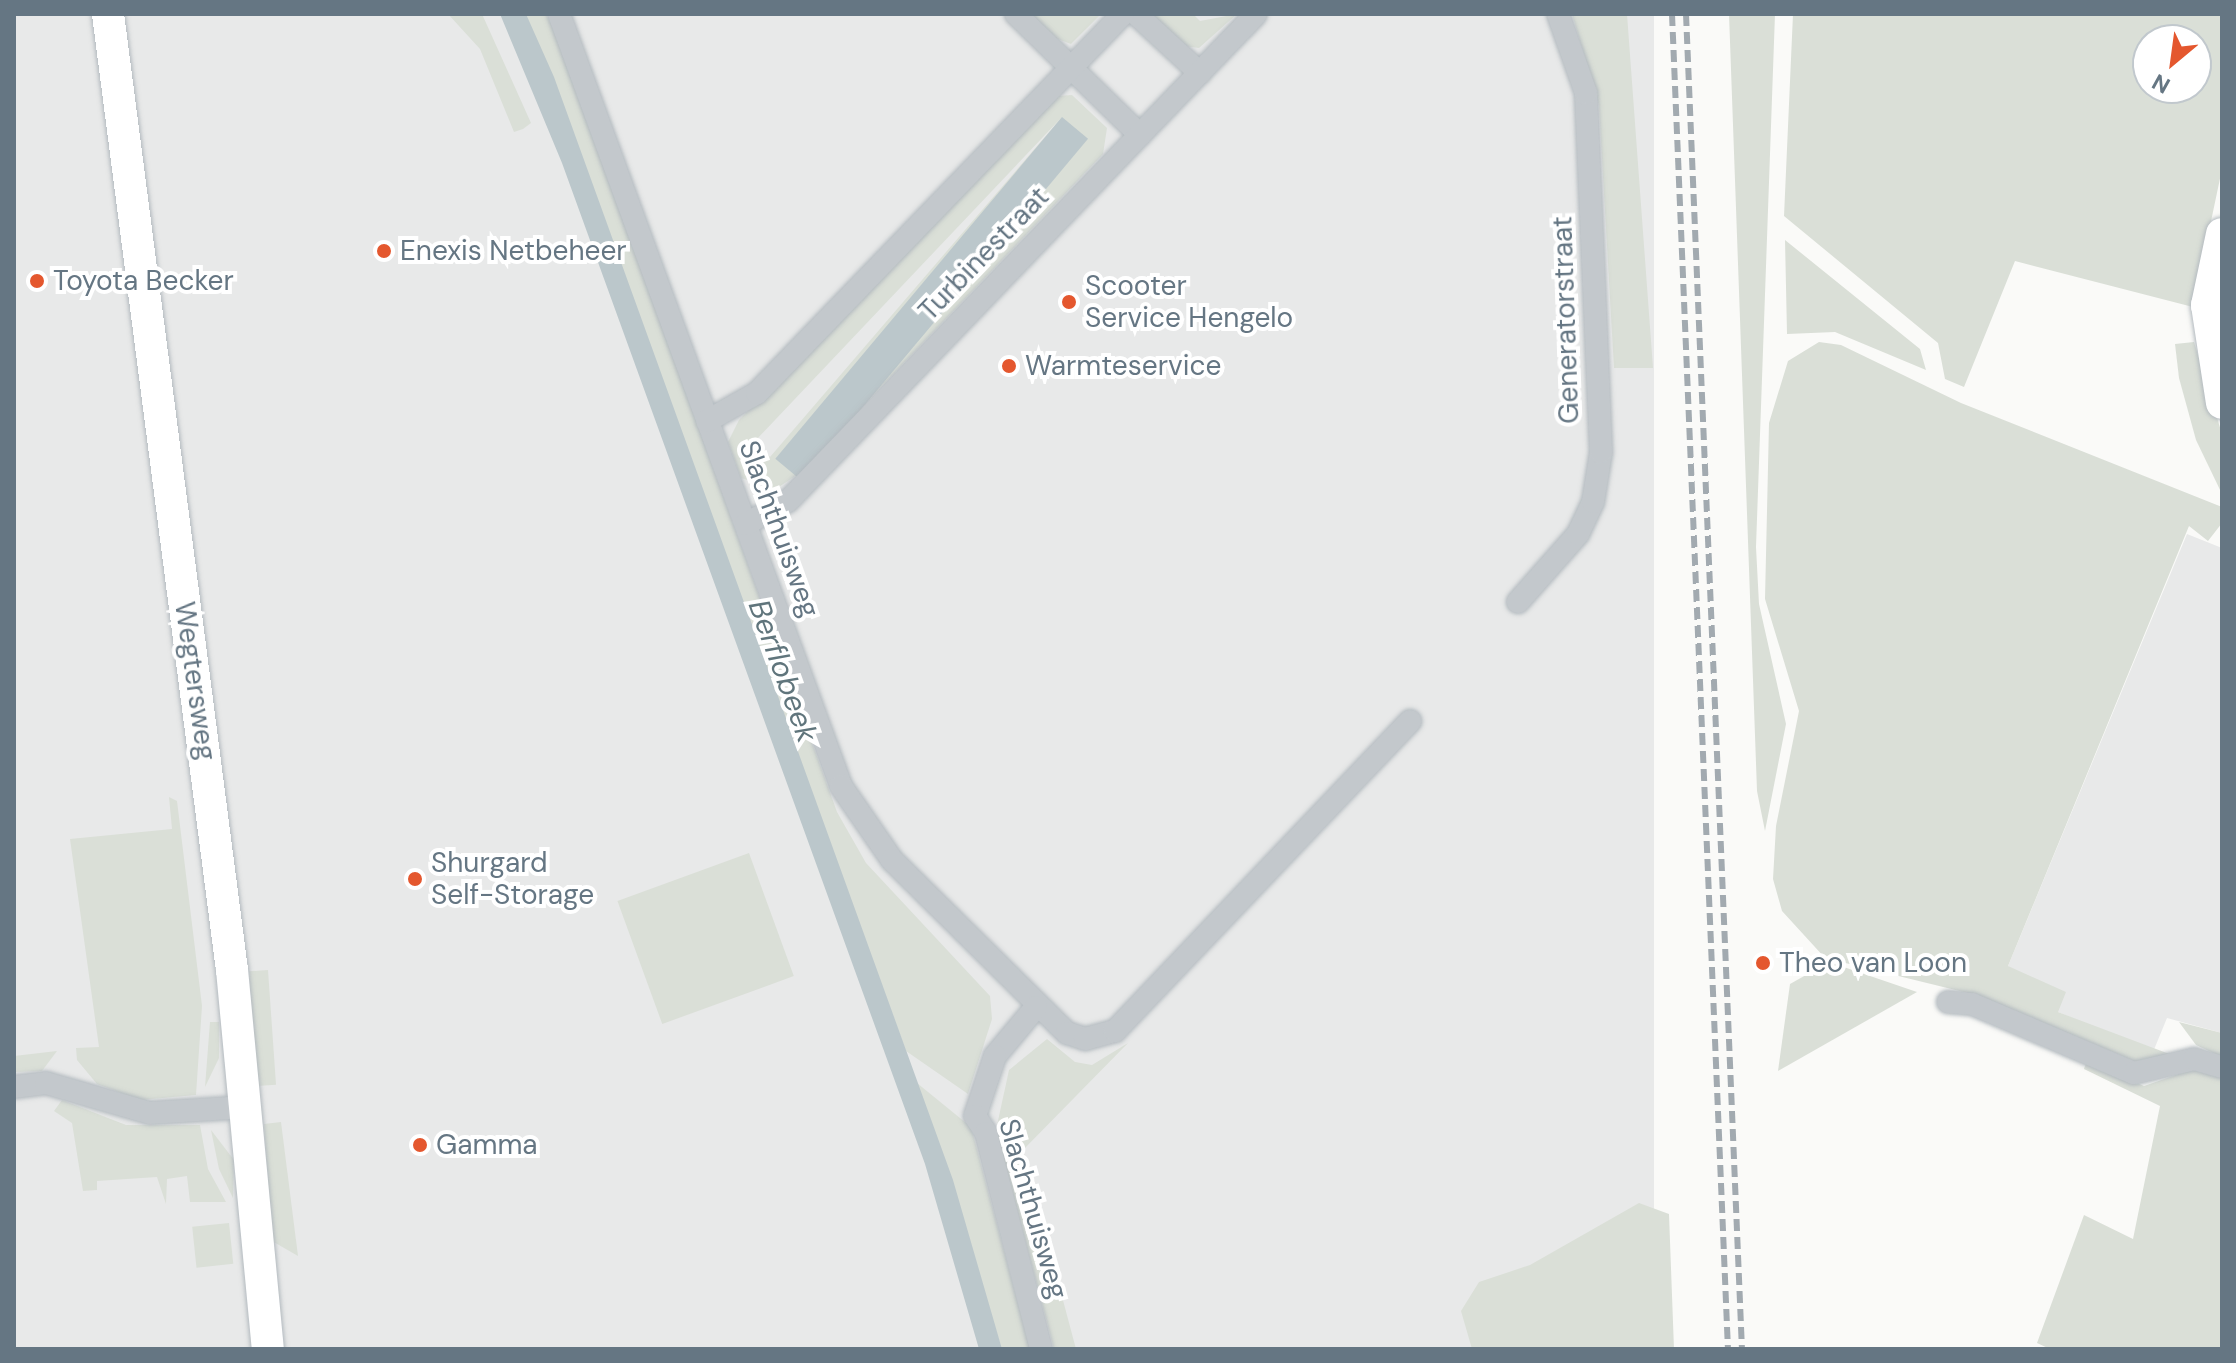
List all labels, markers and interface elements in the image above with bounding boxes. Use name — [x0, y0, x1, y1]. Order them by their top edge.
north arrow — [2132, 24, 2212, 104]
text: N — [2147, 67, 2175, 100]
street label: Turbinestraat — [912, 180, 1056, 328]
street label: Generatorstraat — [1546, 216, 1586, 424]
place label: Enexis Netbeheer — [400, 234, 627, 268]
marker: Enexis Netbeheer — [375, 242, 393, 260]
place label: Toyota Becker — [53, 264, 234, 298]
place label: Scooter Service Hengelo — [1085, 269, 1293, 335]
marker: Toyota Becker — [28, 272, 46, 290]
marker: Scooter Service Hengelo — [1060, 293, 1078, 311]
place label: Warmteservice — [1025, 349, 1221, 383]
marker: Warmteservice — [1000, 357, 1018, 375]
street label: Slachthuisweg — [731, 436, 827, 622]
water label: Berflobeek — [741, 595, 825, 747]
street label: Wegtersweg — [167, 600, 223, 762]
place label: Shurgard Self-Storage — [431, 846, 594, 912]
marker: Shurgard Self-Storage — [406, 870, 424, 888]
place label: Theo van Loon — [1779, 946, 1967, 980]
marker: Theo van Loon — [1754, 954, 1772, 972]
street label: Slachthuisweg — [991, 1115, 1075, 1303]
place label: Gamma — [436, 1128, 538, 1162]
marker: Gamma — [411, 1136, 429, 1154]

